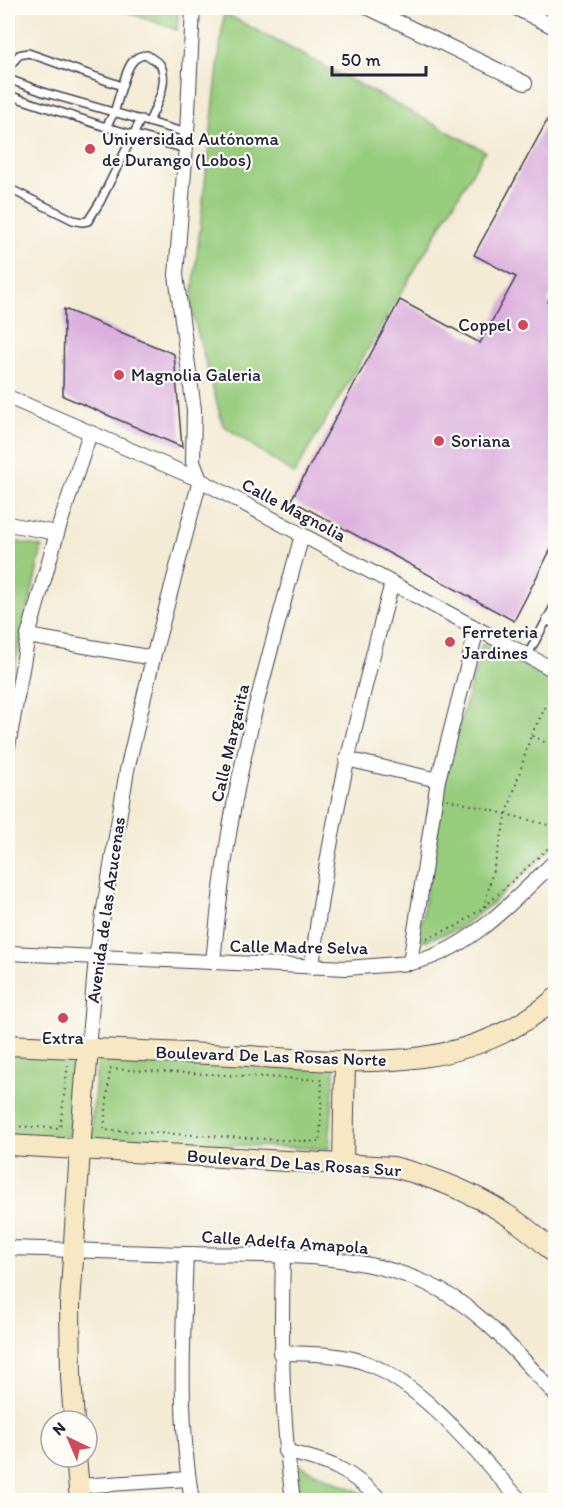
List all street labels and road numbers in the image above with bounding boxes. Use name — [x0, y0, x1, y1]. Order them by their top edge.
street label: Calle Magnolia — [238, 473, 351, 547]
street label: Calle Margarita — [206, 681, 254, 804]
street label: Avenida de las Azucenas — [82, 815, 130, 1005]
street label: Calle Madre Selva — [230, 935, 369, 959]
street label: Boulevard De Las Rosas Norte — [155, 1041, 387, 1071]
street label: Boulevard De Las Rosas Sur — [186, 1145, 403, 1182]
street label: Calle Adelfa Amapola — [201, 1225, 370, 1259]

